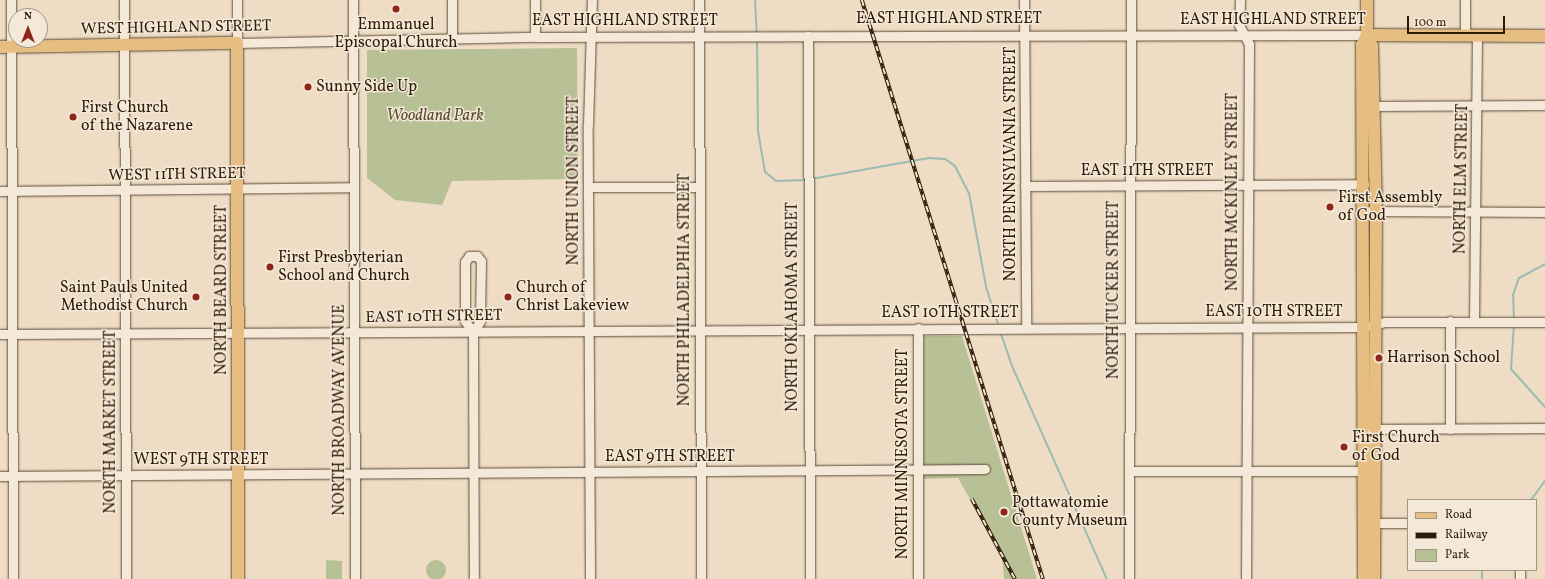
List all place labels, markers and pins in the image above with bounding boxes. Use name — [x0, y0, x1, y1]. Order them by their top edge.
marker: Emmanuel Episcopal Church — [391, 4, 401, 14]
place label: Emmanuel Episcopal Church — [334, 15, 458, 53]
place label: Sunny Side Up — [316, 77, 418, 97]
marker: Sunny Side Up — [303, 82, 313, 92]
place label: First Church of the Nazarene — [81, 98, 191, 136]
marker: First Church of the Nazarene — [68, 112, 78, 122]
place label: First Assembly of God — [1338, 188, 1442, 226]
marker: First Assembly of God — [1325, 202, 1335, 212]
place label: First Presbyterian School and Church — [278, 248, 410, 286]
marker: First Presbyterian School and Church — [265, 262, 275, 272]
place label: Saint Pauls United Methodist Church — [60, 278, 188, 316]
place label: Church of Christ Lakeview — [516, 278, 629, 316]
marker: Saint Pauls United Methodist Church — [191, 292, 201, 302]
marker: Church of Christ Lakeview — [503, 292, 513, 302]
place label: Harrison School — [1387, 348, 1500, 368]
marker: Harrison School — [1374, 353, 1384, 363]
place label: First Church of God — [1352, 428, 1440, 466]
marker: First Church of God — [1339, 442, 1349, 452]
place label: Pottawatomie County Museum — [1012, 493, 1128, 531]
marker: Pottawatomie County Museum — [999, 507, 1009, 517]

